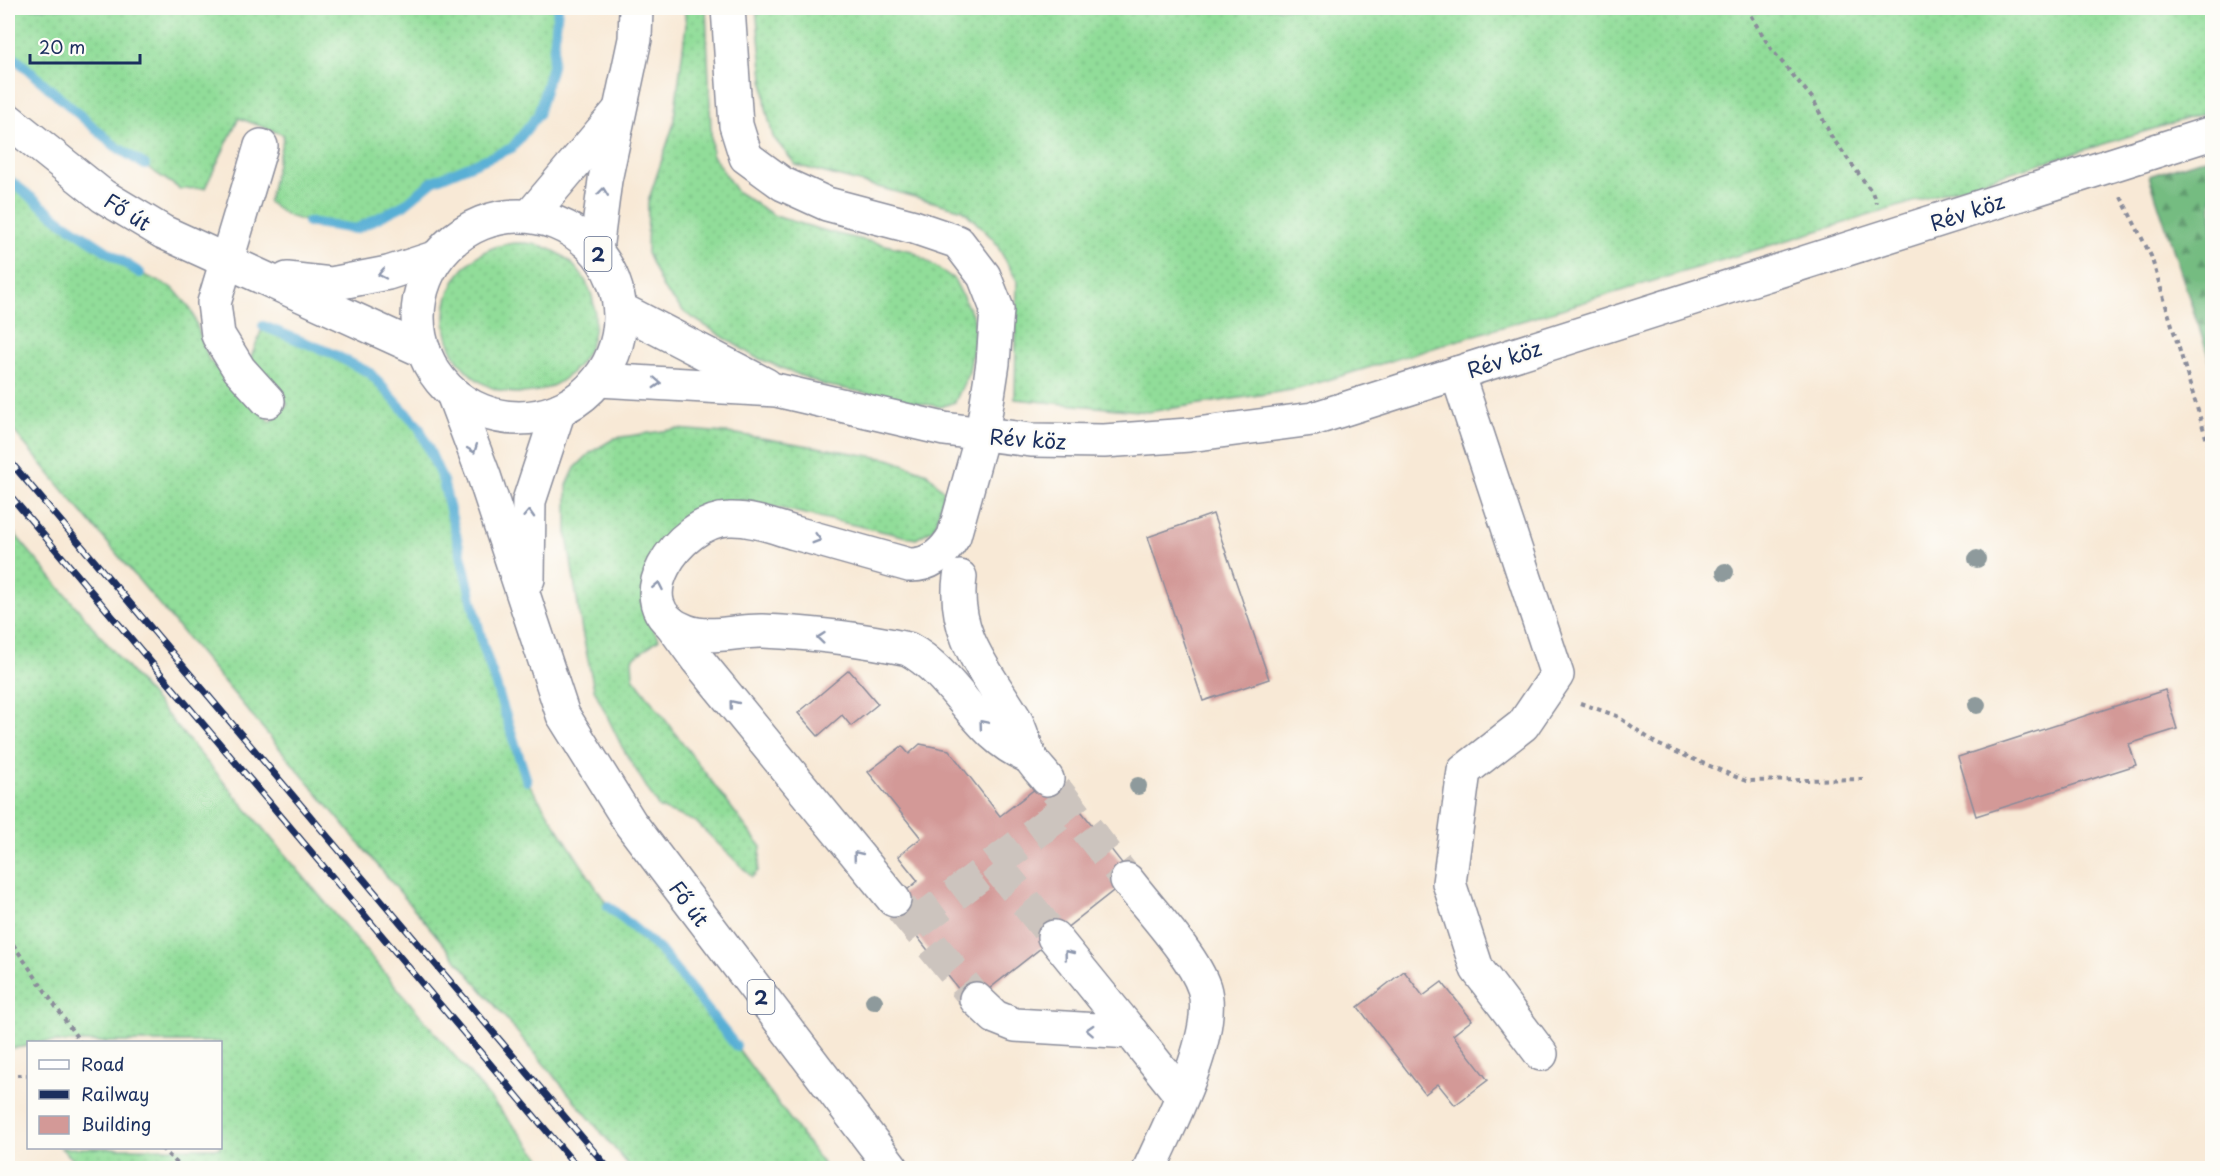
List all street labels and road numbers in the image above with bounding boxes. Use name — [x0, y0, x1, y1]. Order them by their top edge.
street label: Fő út — [98, 184, 158, 238]
street label: Rév köz — [1925, 184, 2009, 238]
road number: 2 — [584, 237, 612, 271]
street label: Rév köz — [1462, 331, 1546, 385]
street label: Rév köz — [989, 419, 1067, 457]
street label: Fő út — [662, 873, 718, 933]
road number: 2 — [748, 980, 774, 1014]

